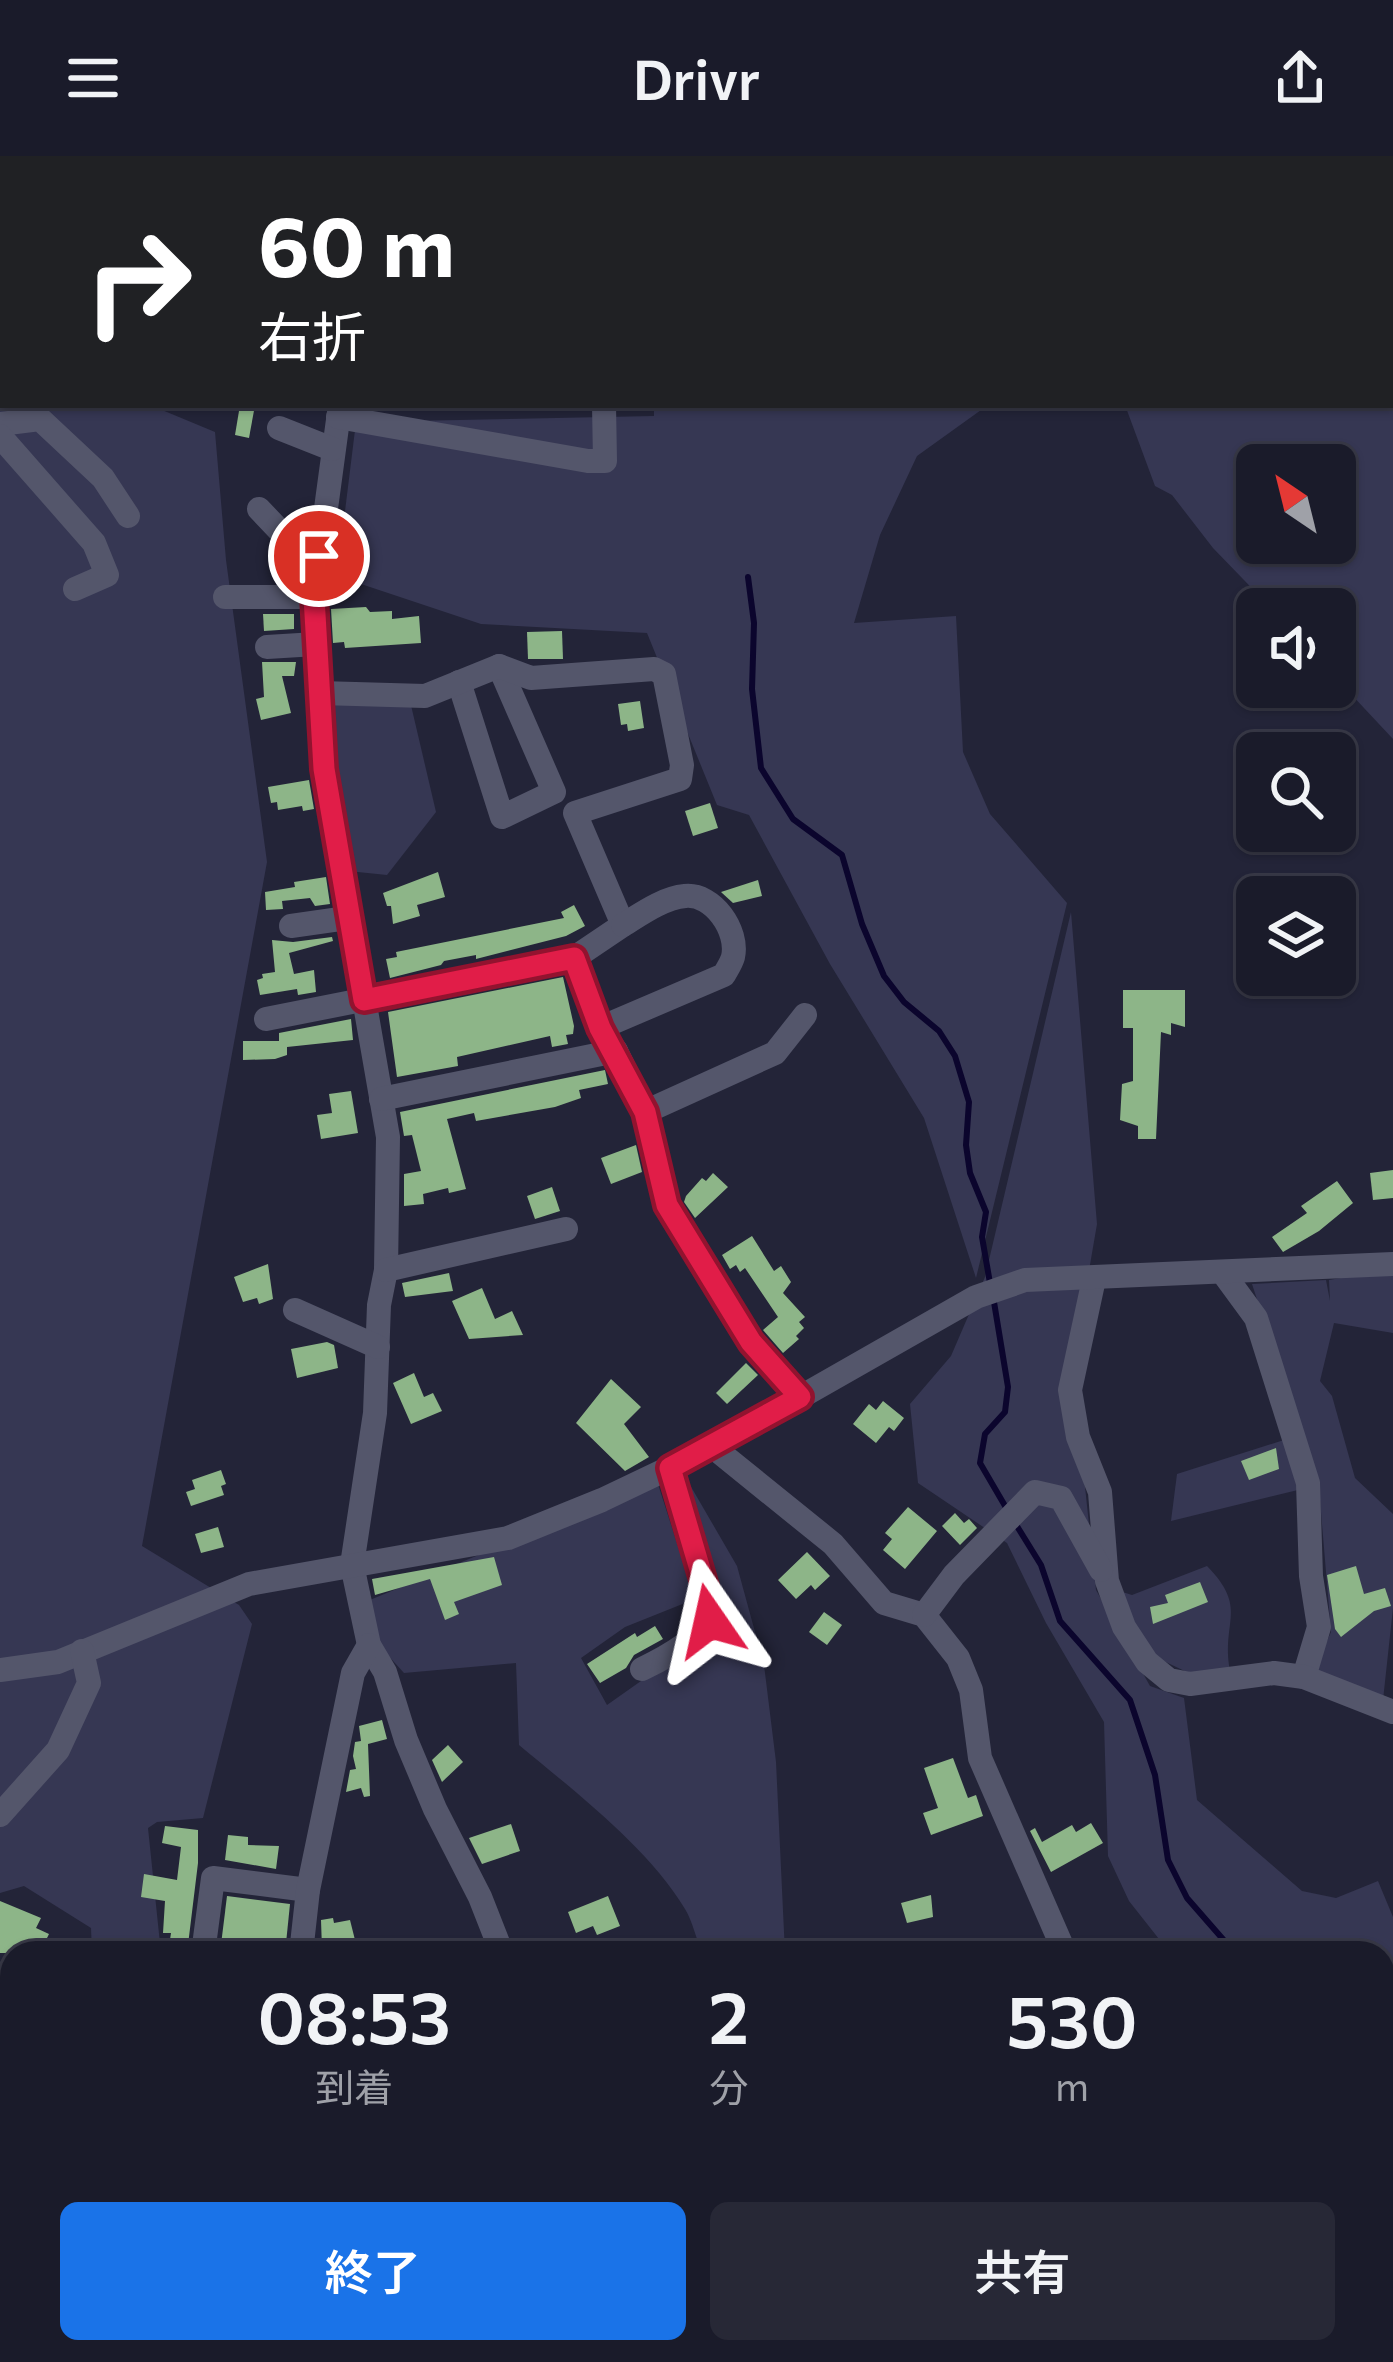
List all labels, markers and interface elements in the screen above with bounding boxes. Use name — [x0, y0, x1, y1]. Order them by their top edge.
icon: menu — [60, 45, 126, 111]
text: Drivr — [633, 45, 760, 111]
icon: share — [1267, 45, 1333, 111]
text: 60 m — [258, 192, 455, 294]
icon: right — [60, 204, 216, 360]
text: 右折 — [258, 302, 366, 368]
north arrow — [1236, 444, 1356, 564]
map controls — [1236, 444, 1356, 996]
pin — [268, 505, 370, 607]
icon: arrive — [286, 523, 352, 589]
button: sound — [1236, 588, 1356, 708]
button: search — [1236, 732, 1356, 852]
button: layers — [1236, 876, 1356, 996]
position arrow — [647, 1558, 773, 1684]
text: 08:53 — [257, 1971, 451, 2059]
text: 2 — [708, 1971, 749, 2059]
text: 530 — [1007, 1975, 1138, 2063]
text: m — [1055, 2061, 1089, 2109]
text: 到着 — [315, 2062, 393, 2110]
text: 分 — [709, 2062, 748, 2110]
button: 終了 — [60, 2202, 686, 2340]
button: 共有 — [710, 2202, 1335, 2340]

